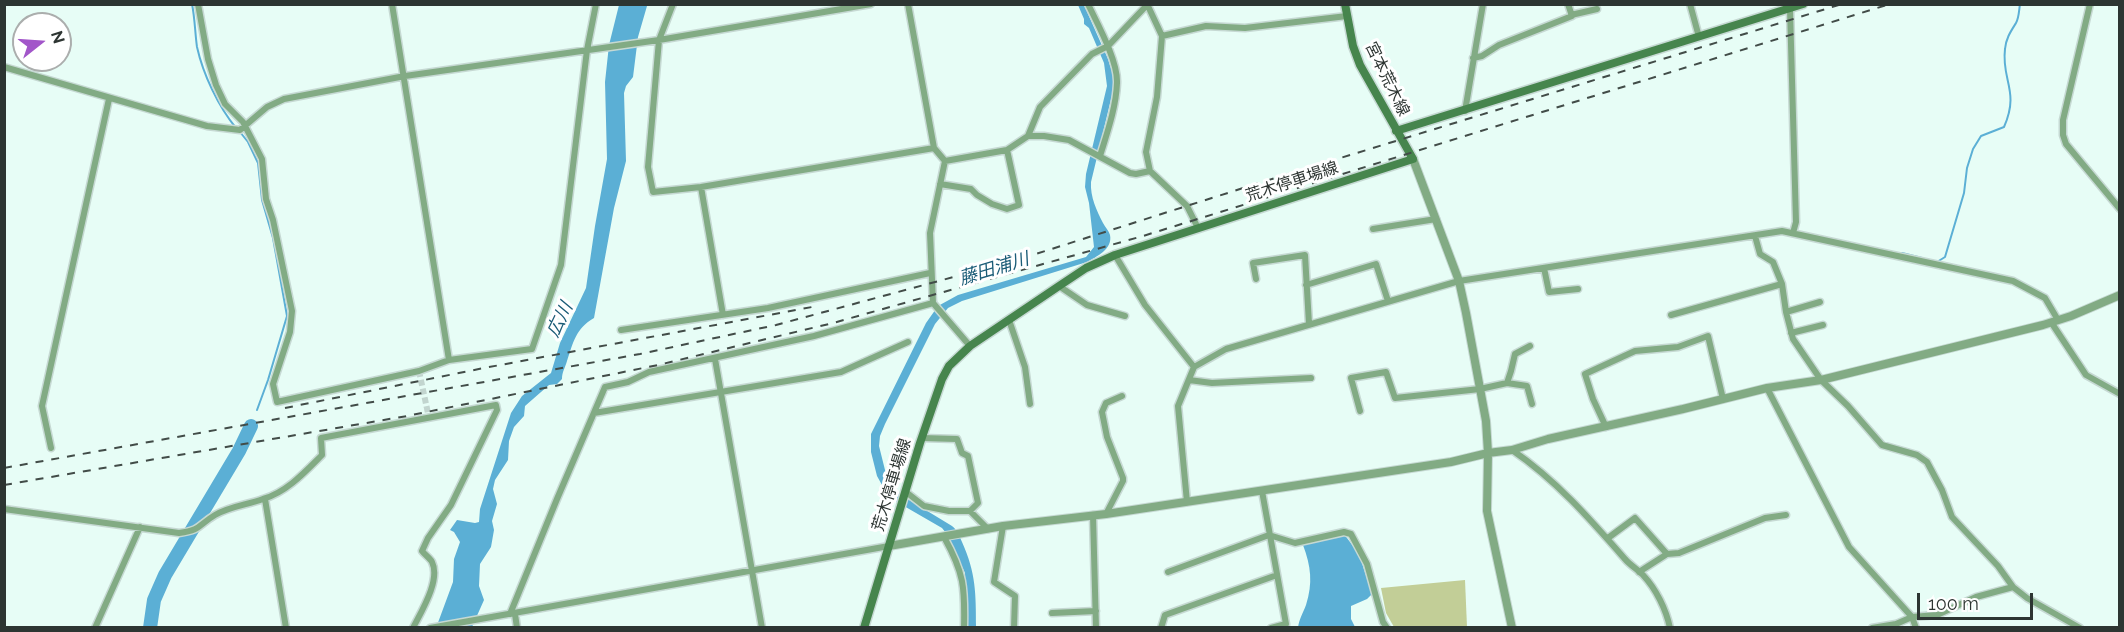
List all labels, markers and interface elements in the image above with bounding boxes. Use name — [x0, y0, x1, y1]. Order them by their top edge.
north arrow — [12, 12, 72, 72]
text: N — [47, 29, 69, 46]
street label: 宮本荒木線 — [1361, 39, 1413, 119]
street label: 荒木停車場線 — [1243, 158, 1341, 206]
water label: 藤田浦川 — [956, 248, 1032, 290]
water label: 広川 — [542, 299, 578, 341]
street label: 荒木停車場線 — [869, 436, 915, 534]
scale bar — [1920, 581, 2036, 619]
text: 100 m — [1928, 593, 1979, 614]

